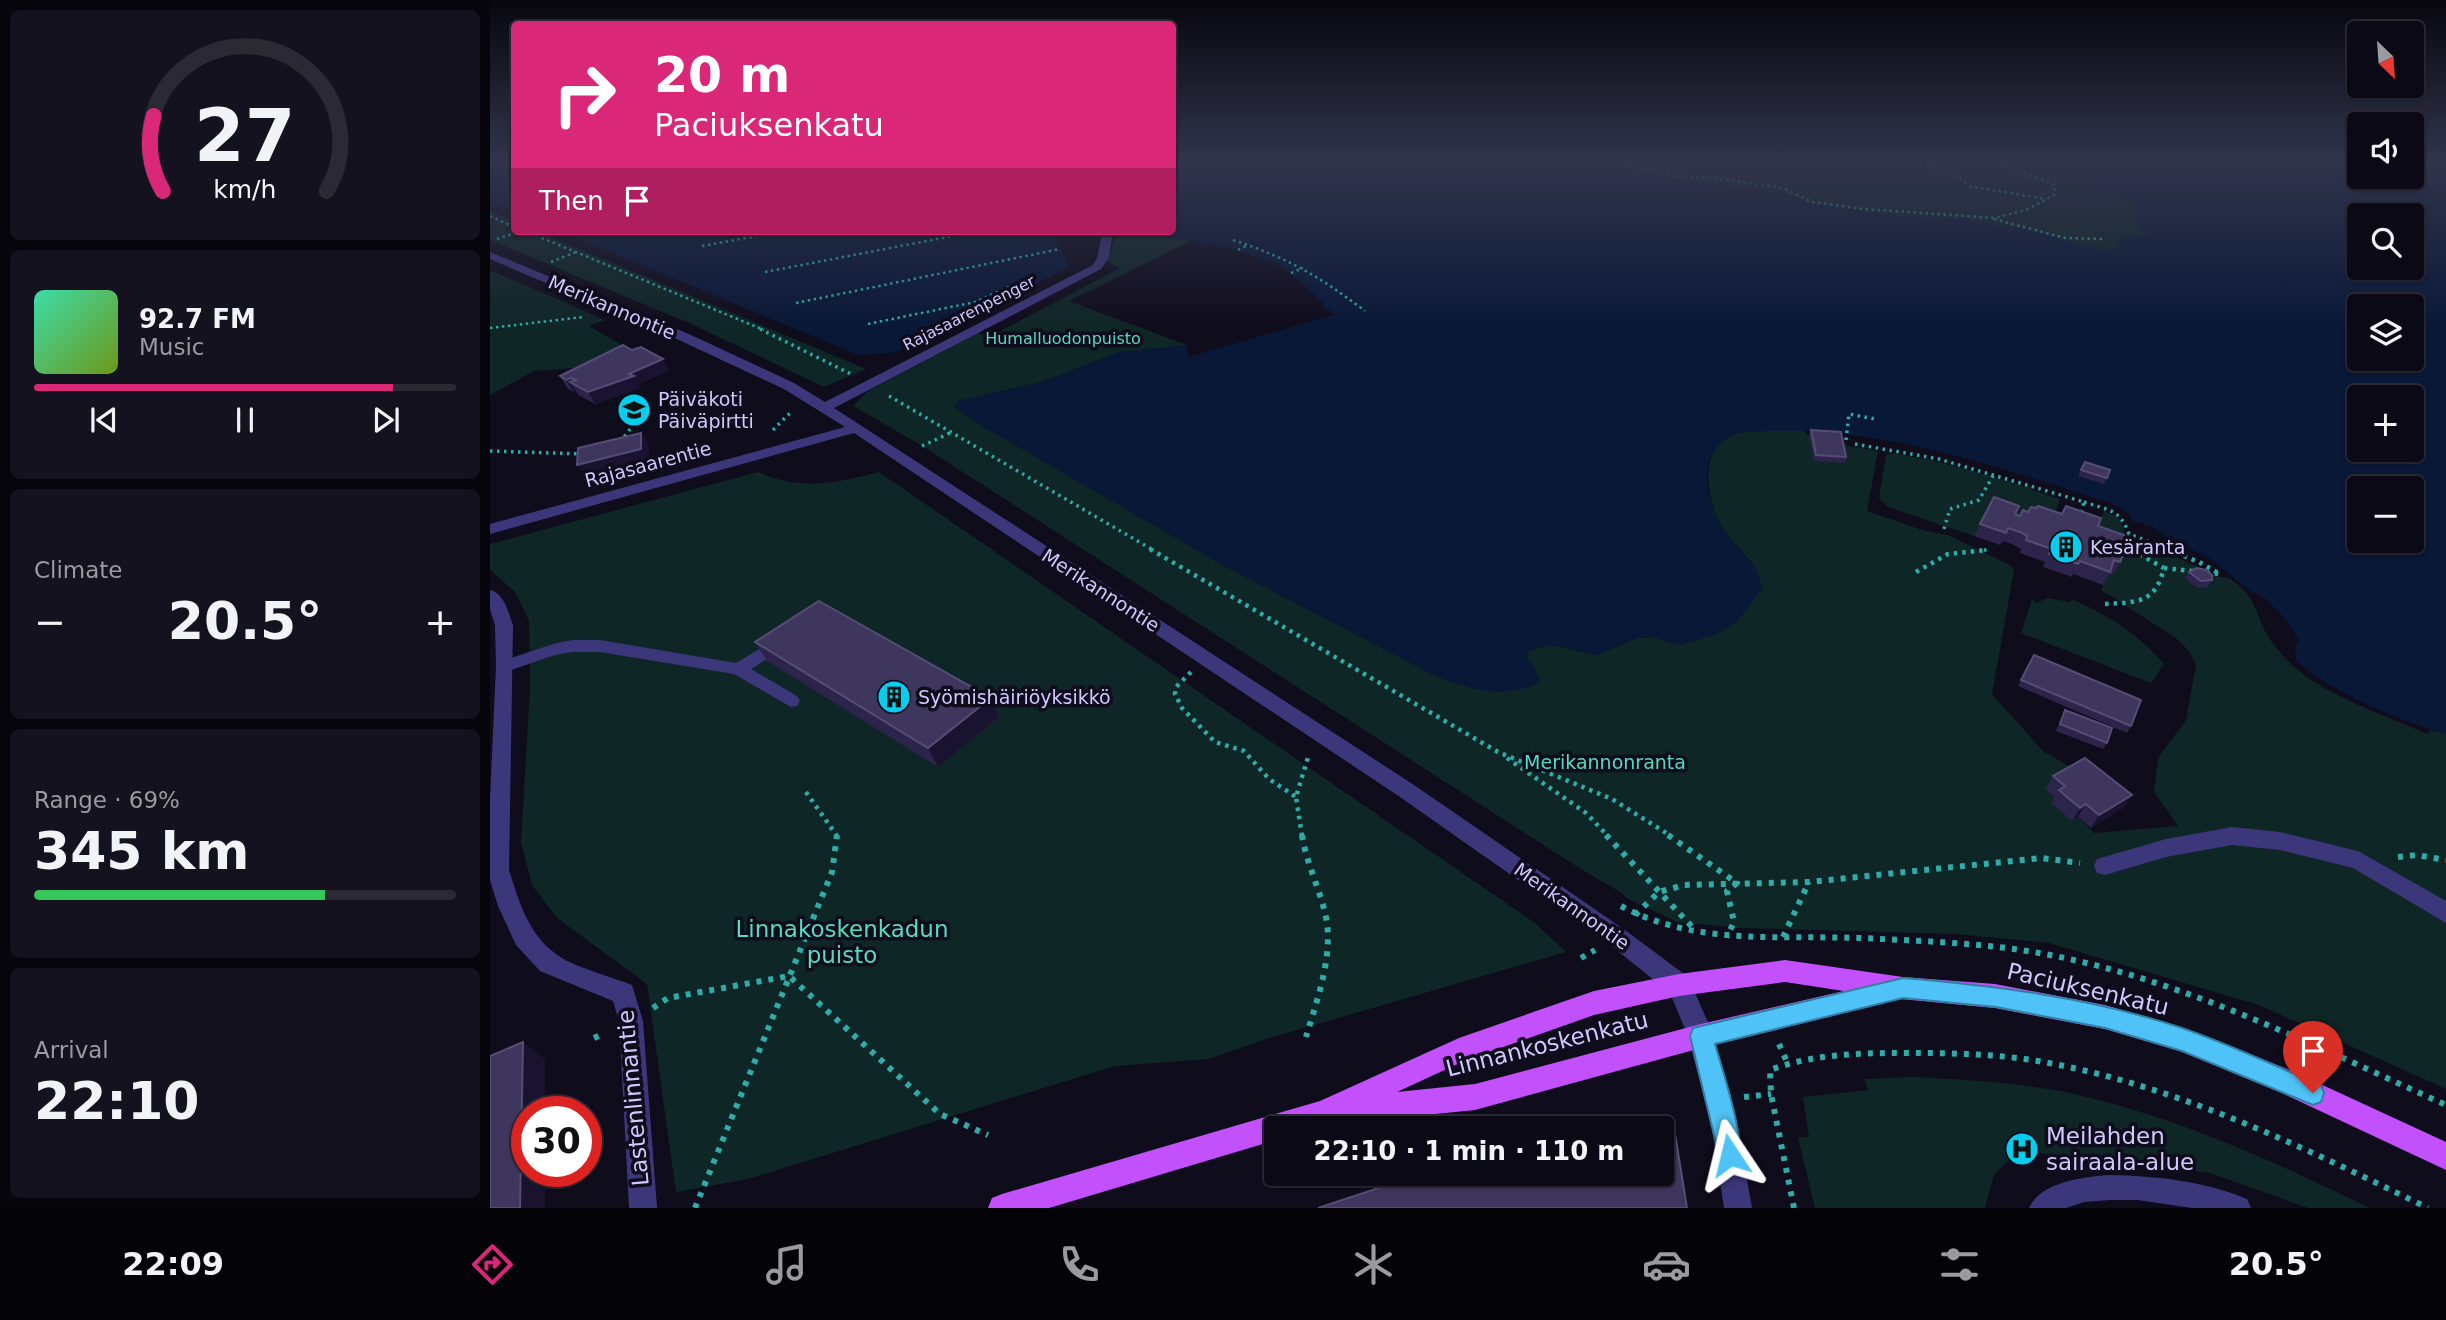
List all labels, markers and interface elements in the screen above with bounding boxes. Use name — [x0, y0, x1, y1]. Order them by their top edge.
north arrow — [2347, 21, 2424, 98]
map controls — [2347, 21, 2424, 553]
text: 20 m — [654, 47, 790, 104]
icon: right — [539, 49, 630, 140]
text: 27 — [194, 93, 296, 178]
text: Paciuksenkatu — [654, 106, 884, 144]
button: sound — [2347, 112, 2424, 189]
text: km/h — [213, 175, 277, 204]
icon: arrive — [618, 182, 656, 220]
text: Then — [539, 186, 604, 216]
button: search — [2347, 203, 2424, 280]
street label: Merikannontie — [545, 270, 679, 344]
street label: Rajasaarenpenger — [900, 271, 1039, 355]
button: layers — [2347, 294, 2424, 371]
text: 92.7 FM — [139, 304, 256, 334]
park label: Humalluodonpuisto — [985, 329, 1141, 348]
text: Music — [139, 334, 204, 360]
button: + — [2347, 385, 2424, 462]
place label: Päiväkoti Päiväpirtti — [658, 388, 754, 432]
school or university icon: Päiväkoti Päiväpirtti — [615, 391, 653, 429]
icon: previous — [85, 401, 123, 439]
icon: pause — [226, 401, 264, 439]
icon: next — [367, 401, 405, 439]
street label: Rajasaarentie — [582, 437, 714, 491]
button: − — [2347, 476, 2424, 553]
building icon: Kesäranta — [2047, 528, 2085, 566]
place label: Kesäranta — [2090, 536, 2185, 558]
street label: Merikannontie — [1038, 544, 1164, 636]
text: Climate — [34, 557, 123, 583]
text: 20.5° — [168, 591, 322, 651]
text: − — [34, 600, 66, 644]
text: + — [424, 600, 456, 644]
building icon: Syömishäiriöyksikkö — [875, 678, 913, 716]
place label: Syömishäiriöyksikkö — [918, 686, 1111, 708]
park label: Merikannonranta — [1524, 751, 1686, 773]
text: Range · 69% — [34, 787, 180, 813]
text: 345 km — [34, 821, 249, 881]
street label: Merikannontie — [1510, 858, 1634, 954]
park label: Linnakoskenkadun puisto — [736, 916, 949, 968]
street label: Paciuksenkatu — [2005, 958, 2171, 1020]
street label: Linnankoskenkatu — [1443, 1006, 1651, 1082]
street label: Lastenlinnantie — [612, 1009, 654, 1187]
pin — [2283, 1021, 2343, 1093]
icon: arrive — [2294, 1032, 2332, 1070]
text: Arrival — [34, 1037, 109, 1063]
text: 22:10 — [34, 1071, 200, 1131]
speed limit sign: 30 — [511, 1096, 602, 1187]
position arrow — [1693, 1118, 1767, 1192]
place label: Meilahden sairaala-alue — [2046, 1123, 2194, 1175]
hospital icon: Meilahden sairaala-alue — [2003, 1130, 2041, 1168]
text: 22:10 · 1 min · 110 m — [1314, 1136, 1624, 1166]
icon: directions — [468, 1240, 517, 1289]
icon: music — [762, 1240, 811, 1289]
icon: phone — [1055, 1240, 1104, 1289]
icon: climate — [1349, 1240, 1398, 1289]
icon: car — [1642, 1240, 1691, 1289]
icon: filters — [1935, 1240, 1984, 1289]
text: 22:09 — [122, 1245, 224, 1283]
text: 20.5° — [2229, 1245, 2324, 1283]

